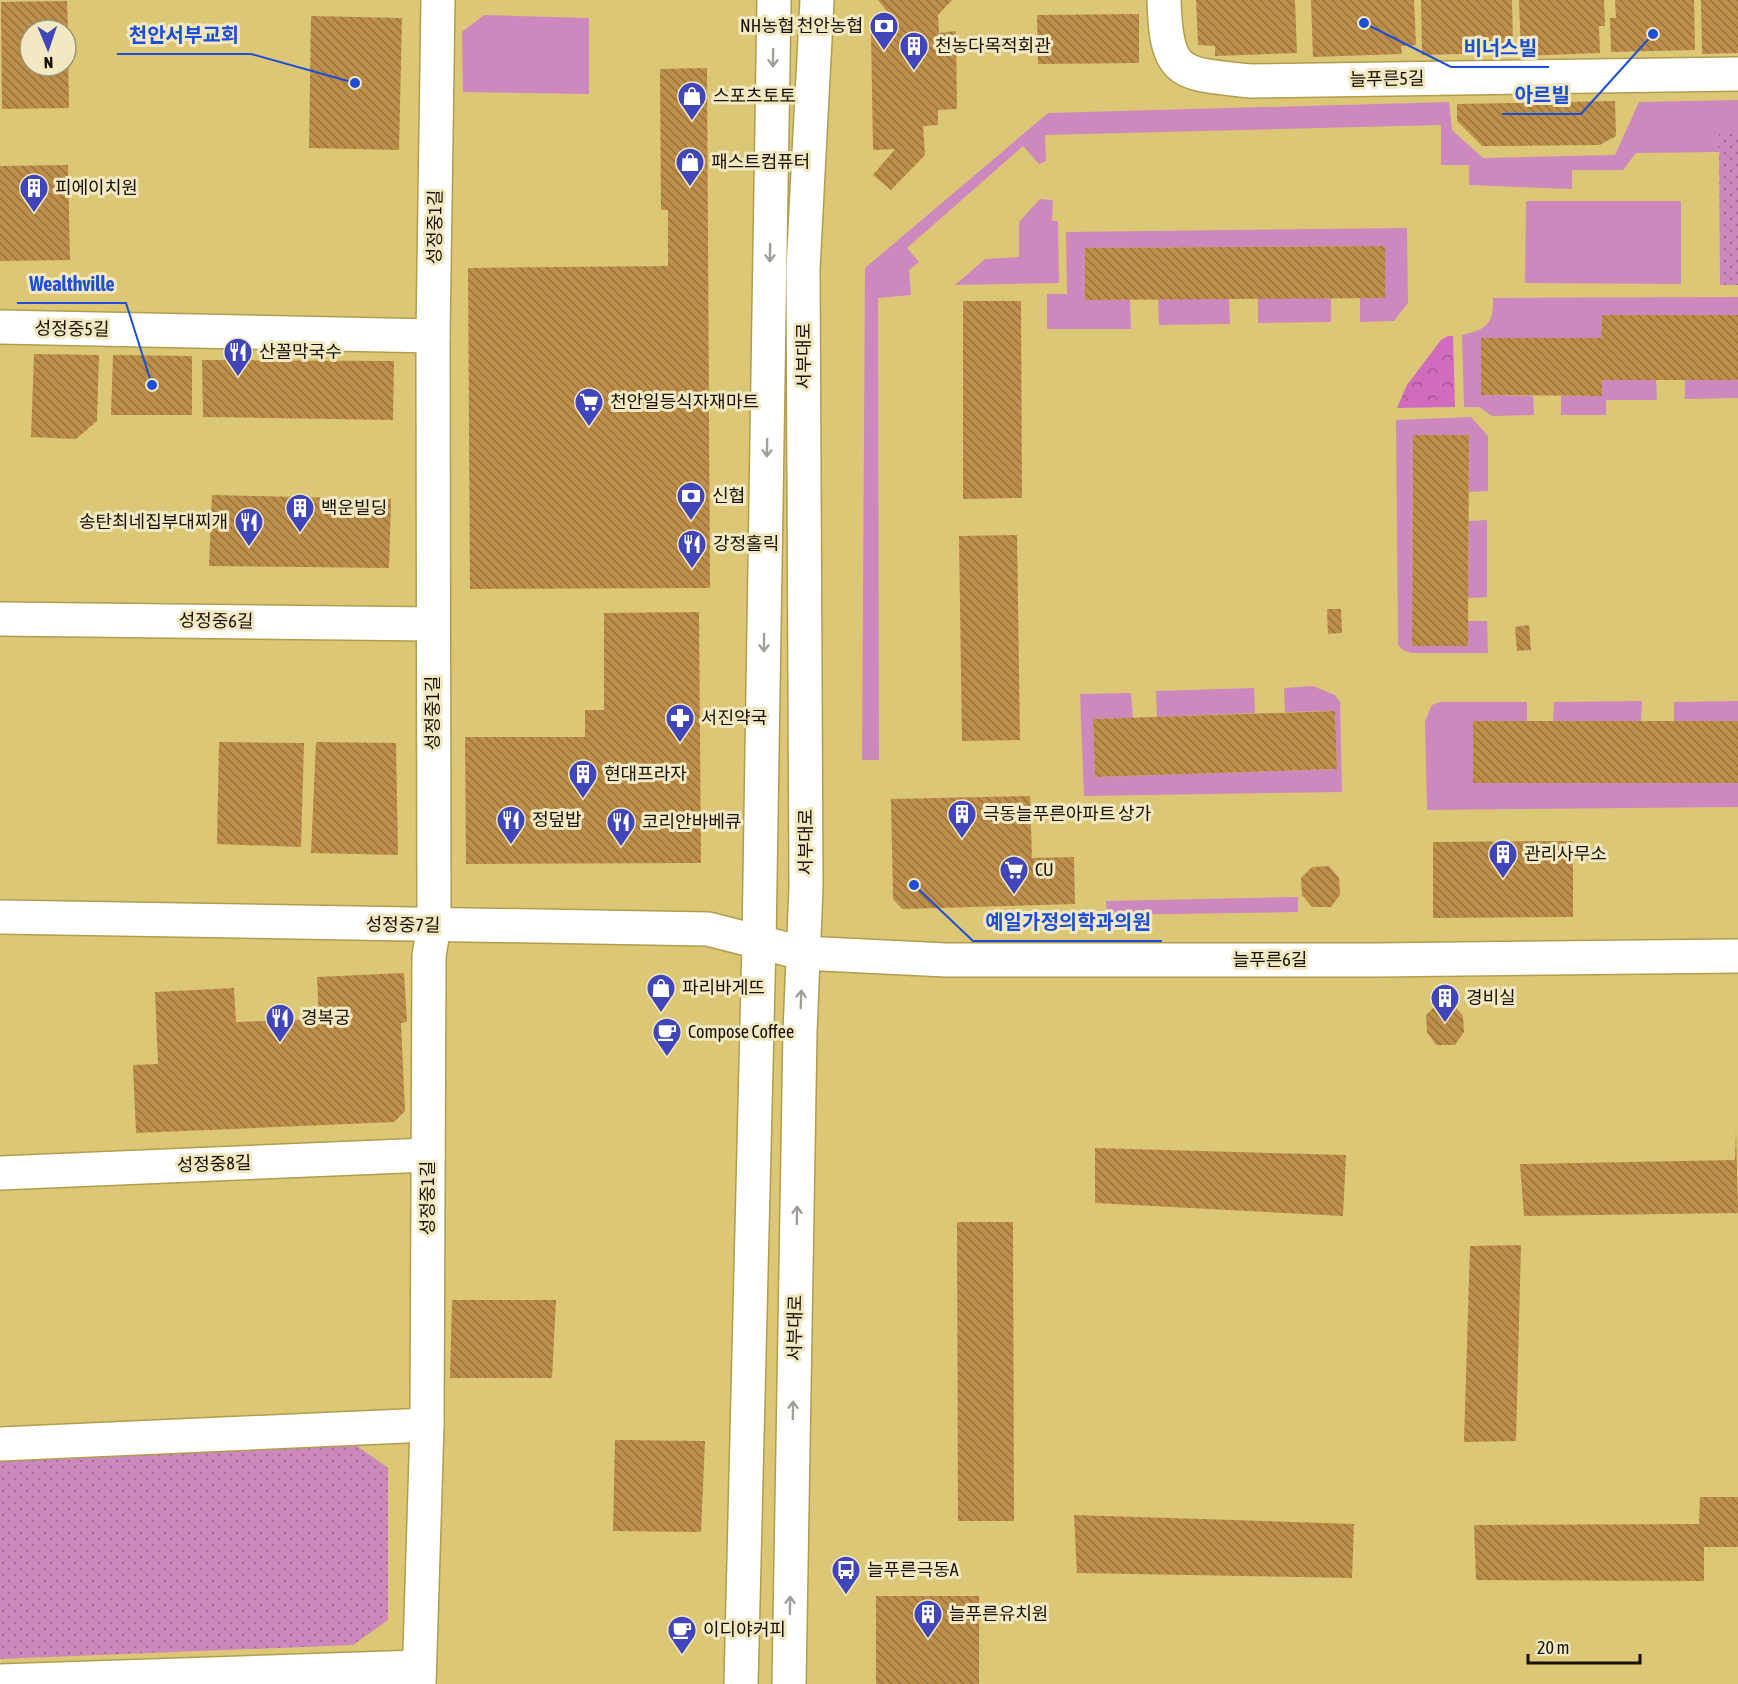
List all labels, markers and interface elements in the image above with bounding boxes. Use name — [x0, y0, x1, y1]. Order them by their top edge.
bank icon: NH농협 천안농협 — [868, 10, 900, 52]
place label: NH농협 천안농협 — [740, 15, 863, 36]
callout: 천안서부교회 — [117, 16, 251, 54]
north arrow — [18, 18, 78, 78]
text: 천안서부교회 — [129, 23, 239, 46]
callout: 비너스빌 — [1451, 29, 1549, 67]
building icon: 천농다목적회관 — [898, 30, 930, 72]
place label: 천농다목적회관 — [935, 35, 1051, 56]
text: 비너스빌 — [1463, 36, 1537, 59]
one-way arrow — [767, 48, 779, 68]
text: N — [43, 54, 54, 72]
street label: 늘푸른5길 — [1349, 67, 1425, 90]
callout: 아르빌 — [1502, 76, 1581, 114]
shop icon: 스포츠토토 — [676, 80, 708, 122]
text: 아르빌 — [1514, 83, 1570, 106]
place label: 스포츠토토 — [713, 85, 796, 106]
shop icon: 패스트컴퓨터 — [674, 146, 706, 188]
place label: 패스트컴퓨터 — [711, 151, 810, 172]
building icon: 피에이치원 — [18, 172, 50, 214]
place label: 피에이치원 — [55, 177, 138, 198]
street label: 성정중1길 — [423, 189, 446, 265]
one-way arrow — [764, 243, 776, 263]
callout: Wealthville — [17, 265, 126, 303]
text: Wealthville — [28, 272, 115, 295]
street label: 성정중5길 — [34, 317, 110, 340]
street label: 서부대로 — [793, 323, 814, 389]
restaurant icon: 산꼴막국수 — [222, 336, 254, 378]
place label: 산꼴막국수 — [259, 341, 342, 362]
supermarket icon: 천안일등식자재마트 — [573, 386, 605, 428]
place label: 천안일등식자재마트 — [610, 391, 759, 412]
one-way arrow — [761, 438, 772, 458]
bank icon: 신협 — [675, 480, 707, 522]
place label: 신협 — [712, 485, 745, 506]
building icon: 백운빌딩 — [284, 492, 316, 534]
place label: 백운빌딩 — [321, 497, 387, 518]
restaurant icon: 송탄최네집부대찌개 — [233, 506, 265, 548]
place label: 송탄최네집부대찌개 — [79, 511, 228, 532]
restaurant icon: 강정홀릭 — [676, 528, 708, 570]
place label: 강정홀릭 — [713, 533, 779, 554]
street label: 성정중6길 — [178, 609, 254, 632]
one-way arrow — [758, 633, 769, 653]
street label: 성정중1길 — [422, 676, 443, 750]
pharmacy icon: 서진약국 — [664, 702, 696, 744]
place label: 서진약국 — [701, 707, 767, 728]
building icon: 현대프라자 — [567, 758, 599, 800]
place label: 현대프라자 — [604, 763, 687, 784]
building icon: 극동늘푸른아파트 상가 — [946, 798, 978, 840]
place label: 극동늘푸른아파트 상가 — [983, 803, 1152, 824]
restaurant icon: 정덮밥 — [495, 804, 527, 846]
restaurant icon: 코리안바베큐 — [605, 806, 637, 848]
place label: 정덮밥 — [532, 809, 582, 830]
street label: 서부대로 — [795, 809, 816, 875]
place label: 코리안바베큐 — [642, 811, 741, 832]
building icon: 관리사무소 — [1487, 838, 1519, 880]
place label: 관리사무소 — [1524, 843, 1607, 864]
supermarket icon: CU — [998, 854, 1030, 896]
place label: CU — [1035, 859, 1054, 880]
callout: 예일가정의학과의원 — [973, 903, 1162, 941]
text: 예일가정의학과의원 — [985, 910, 1151, 933]
street label: 성정중7길 — [365, 913, 441, 936]
street label: 늘푸른6길 — [1233, 949, 1307, 970]
shop icon: 파리바게뜨 — [645, 972, 677, 1014]
place label: 파리바게뜨 — [682, 977, 765, 998]
building icon: 경비실 — [1429, 982, 1461, 1024]
place label: 경비실 — [1466, 987, 1516, 1008]
one-way arrow — [795, 989, 806, 1009]
restaurant icon: 경복궁 — [264, 1002, 296, 1044]
place label: 경복궁 — [301, 1007, 351, 1028]
cafe icon: Compose Coffee — [651, 1016, 683, 1058]
place label: Compose Coffee — [688, 1021, 794, 1042]
street label: 성정중8길 — [176, 1152, 252, 1175]
street label: 성정중1길 — [417, 1161, 438, 1235]
one-way arrow — [791, 1205, 802, 1225]
street label: 서부대로 — [783, 1295, 806, 1361]
one-way arrow — [787, 1400, 799, 1420]
bus stop icon: 늘푸른극동A — [830, 1554, 862, 1596]
place label: 늘푸른극동A — [867, 1559, 959, 1580]
one-way arrow — [784, 1595, 796, 1615]
building icon: 늘푸른유치원 — [912, 1598, 944, 1640]
place label: 늘푸른유치원 — [949, 1603, 1048, 1624]
cafe icon: 이디야커피 — [666, 1614, 698, 1656]
place label: 이디야커피 — [703, 1619, 786, 1640]
scale bar — [1528, 1627, 1640, 1665]
text: 20 m — [1537, 1637, 1569, 1658]

